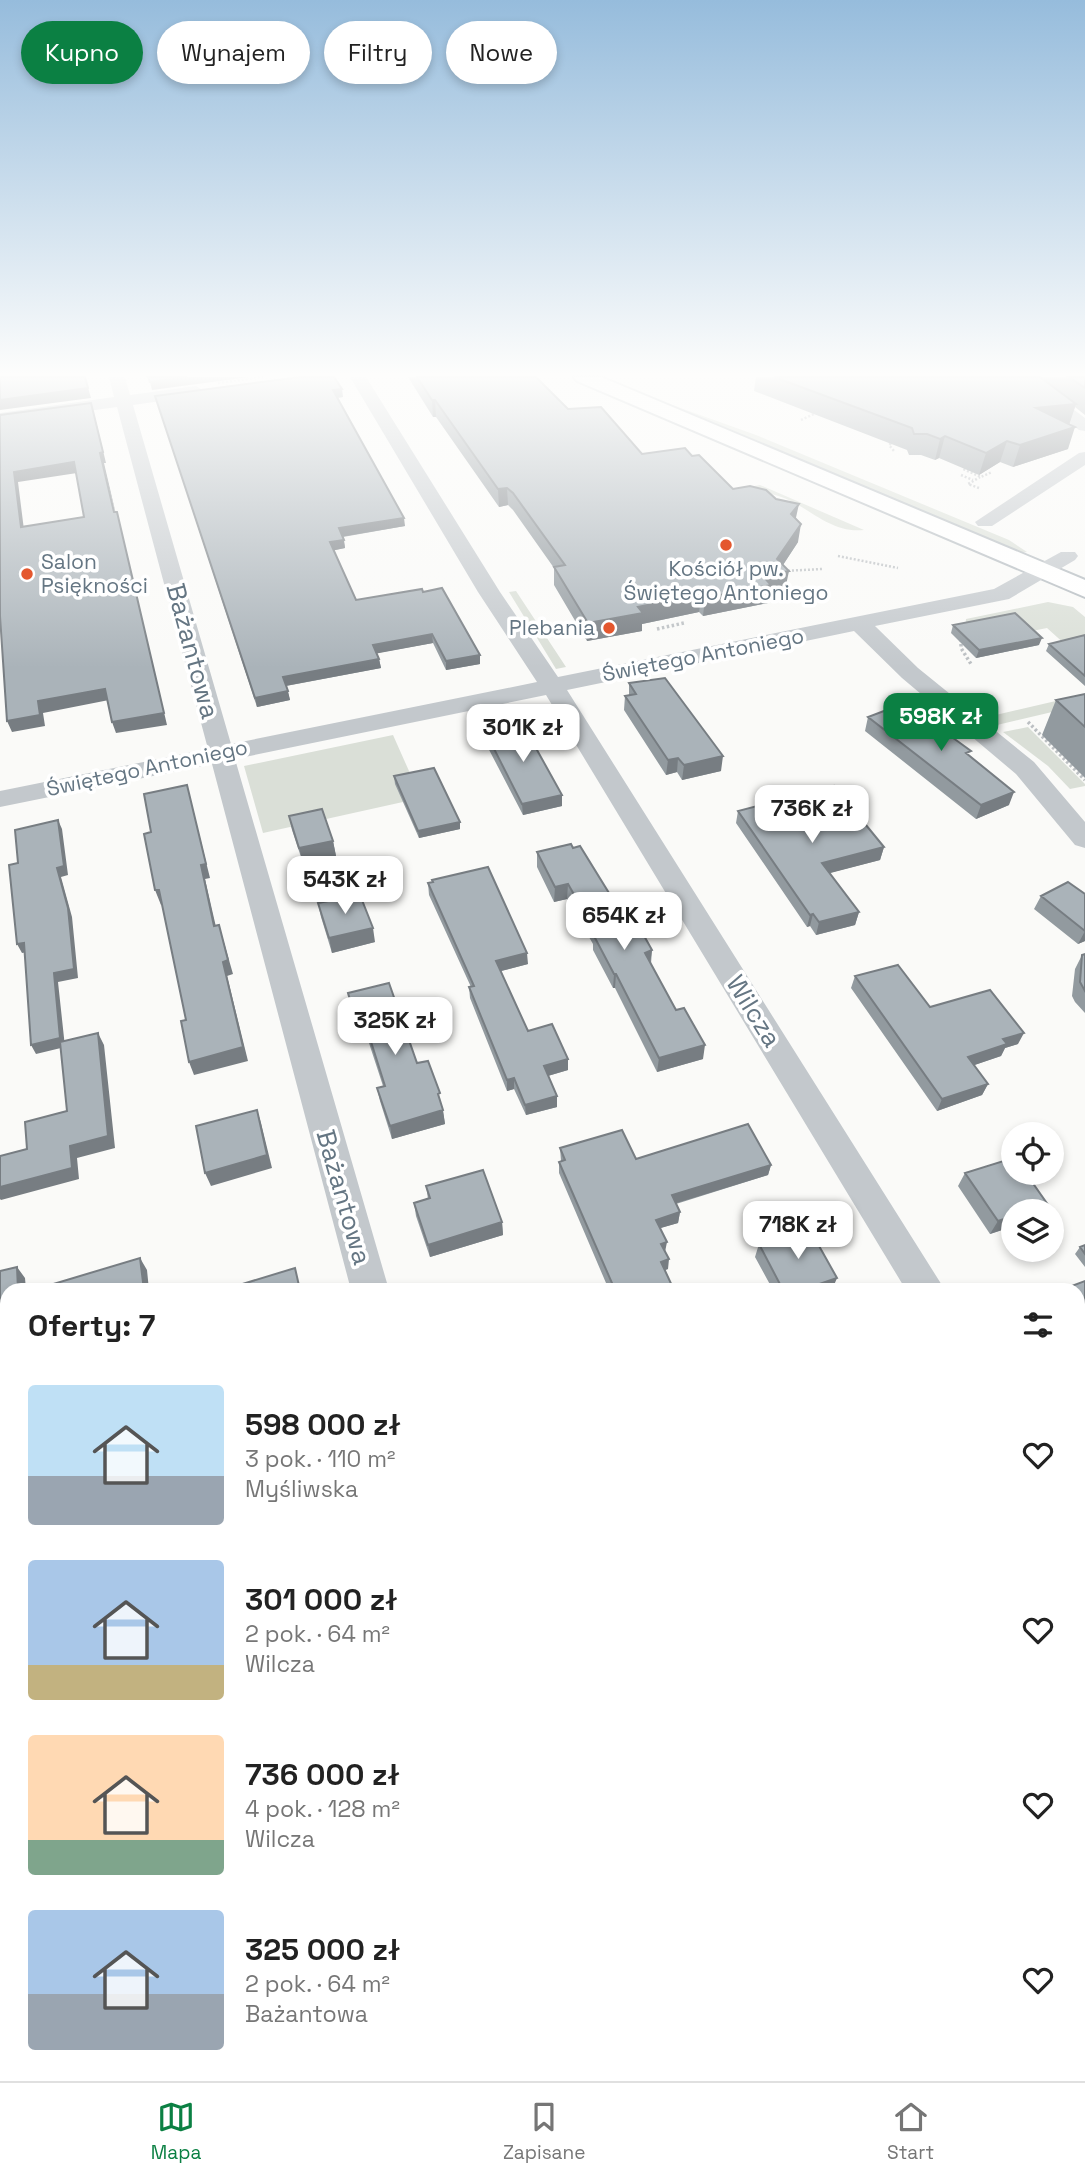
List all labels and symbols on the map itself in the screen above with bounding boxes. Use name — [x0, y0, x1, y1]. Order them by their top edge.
marker: Kościół pw. Świętego Antoniego — [718, 537, 734, 553]
place label: Salon Psiękności — [41, 548, 148, 599]
place label: Kościół pw. Świętego Antoniego — [623, 555, 829, 606]
marker: Salon Psiękności — [19, 566, 35, 582]
street label: Bażantowa — [159, 579, 227, 723]
place label: Plebania — [509, 614, 595, 641]
marker: Plebania — [601, 620, 617, 636]
street label: Świętego Antoniego — [600, 622, 806, 687]
pin: 598K zł — [876, 694, 1006, 753]
pin: 301K zł — [458, 704, 588, 764]
street label: Świętego Antoniego — [44, 733, 250, 802]
pin: 736K zł — [747, 786, 877, 845]
pin: 543K zł — [280, 856, 410, 916]
pin: 654K zł — [559, 892, 689, 952]
street label: Wilcza — [719, 968, 789, 1054]
pin: 325K zł — [330, 998, 460, 1057]
street label: Bażantowa — [309, 1126, 380, 1269]
pin: 718K zł — [733, 1202, 863, 1261]

